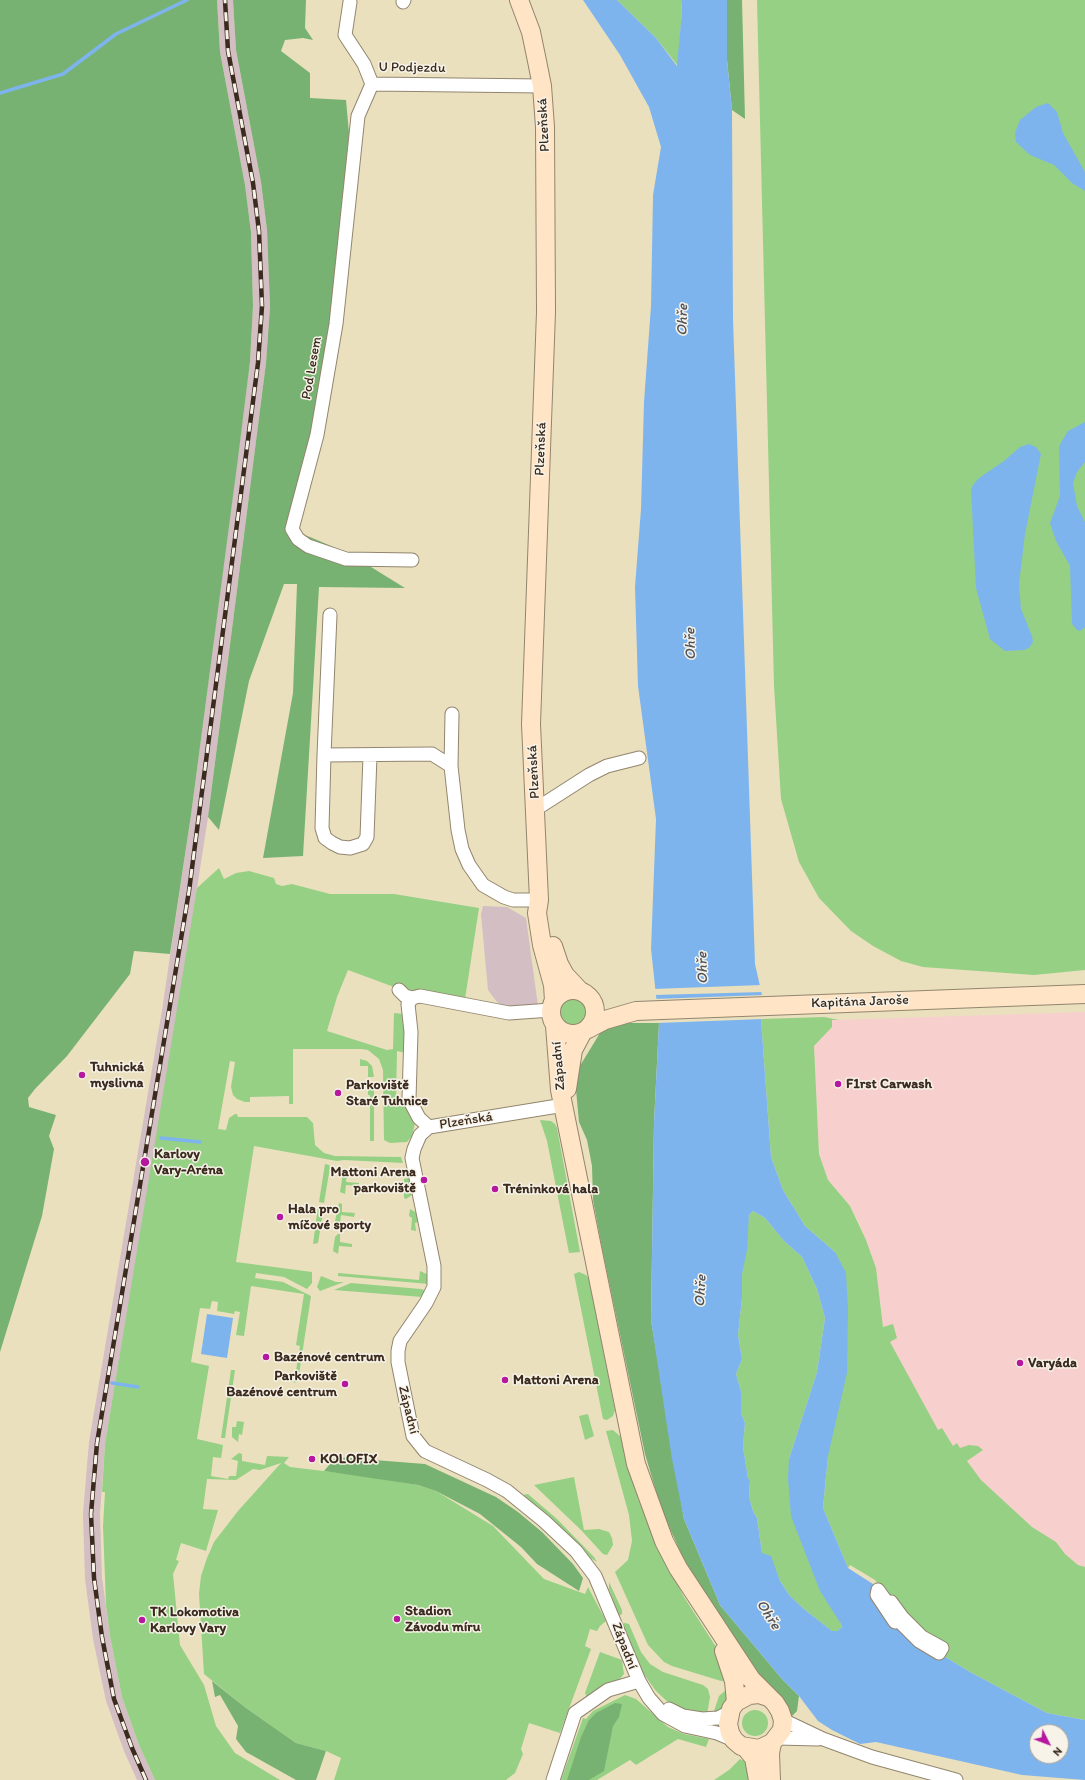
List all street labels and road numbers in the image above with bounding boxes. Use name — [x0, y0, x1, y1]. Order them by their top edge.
street label: U Podjezdu — [378, 59, 446, 77]
street label: Plzeňská — [534, 98, 554, 152]
street label: Pod Lesem — [298, 335, 326, 401]
street label: Plzeňská — [532, 422, 550, 476]
street label: Plzeňská — [524, 745, 544, 799]
street label: Kapitána Jaroše — [811, 992, 909, 1012]
street label: Západní — [548, 1041, 570, 1091]
street label: Plzeňská — [438, 1108, 494, 1134]
street label: Západní — [394, 1384, 422, 1436]
street label: Západní — [607, 1620, 641, 1672]

